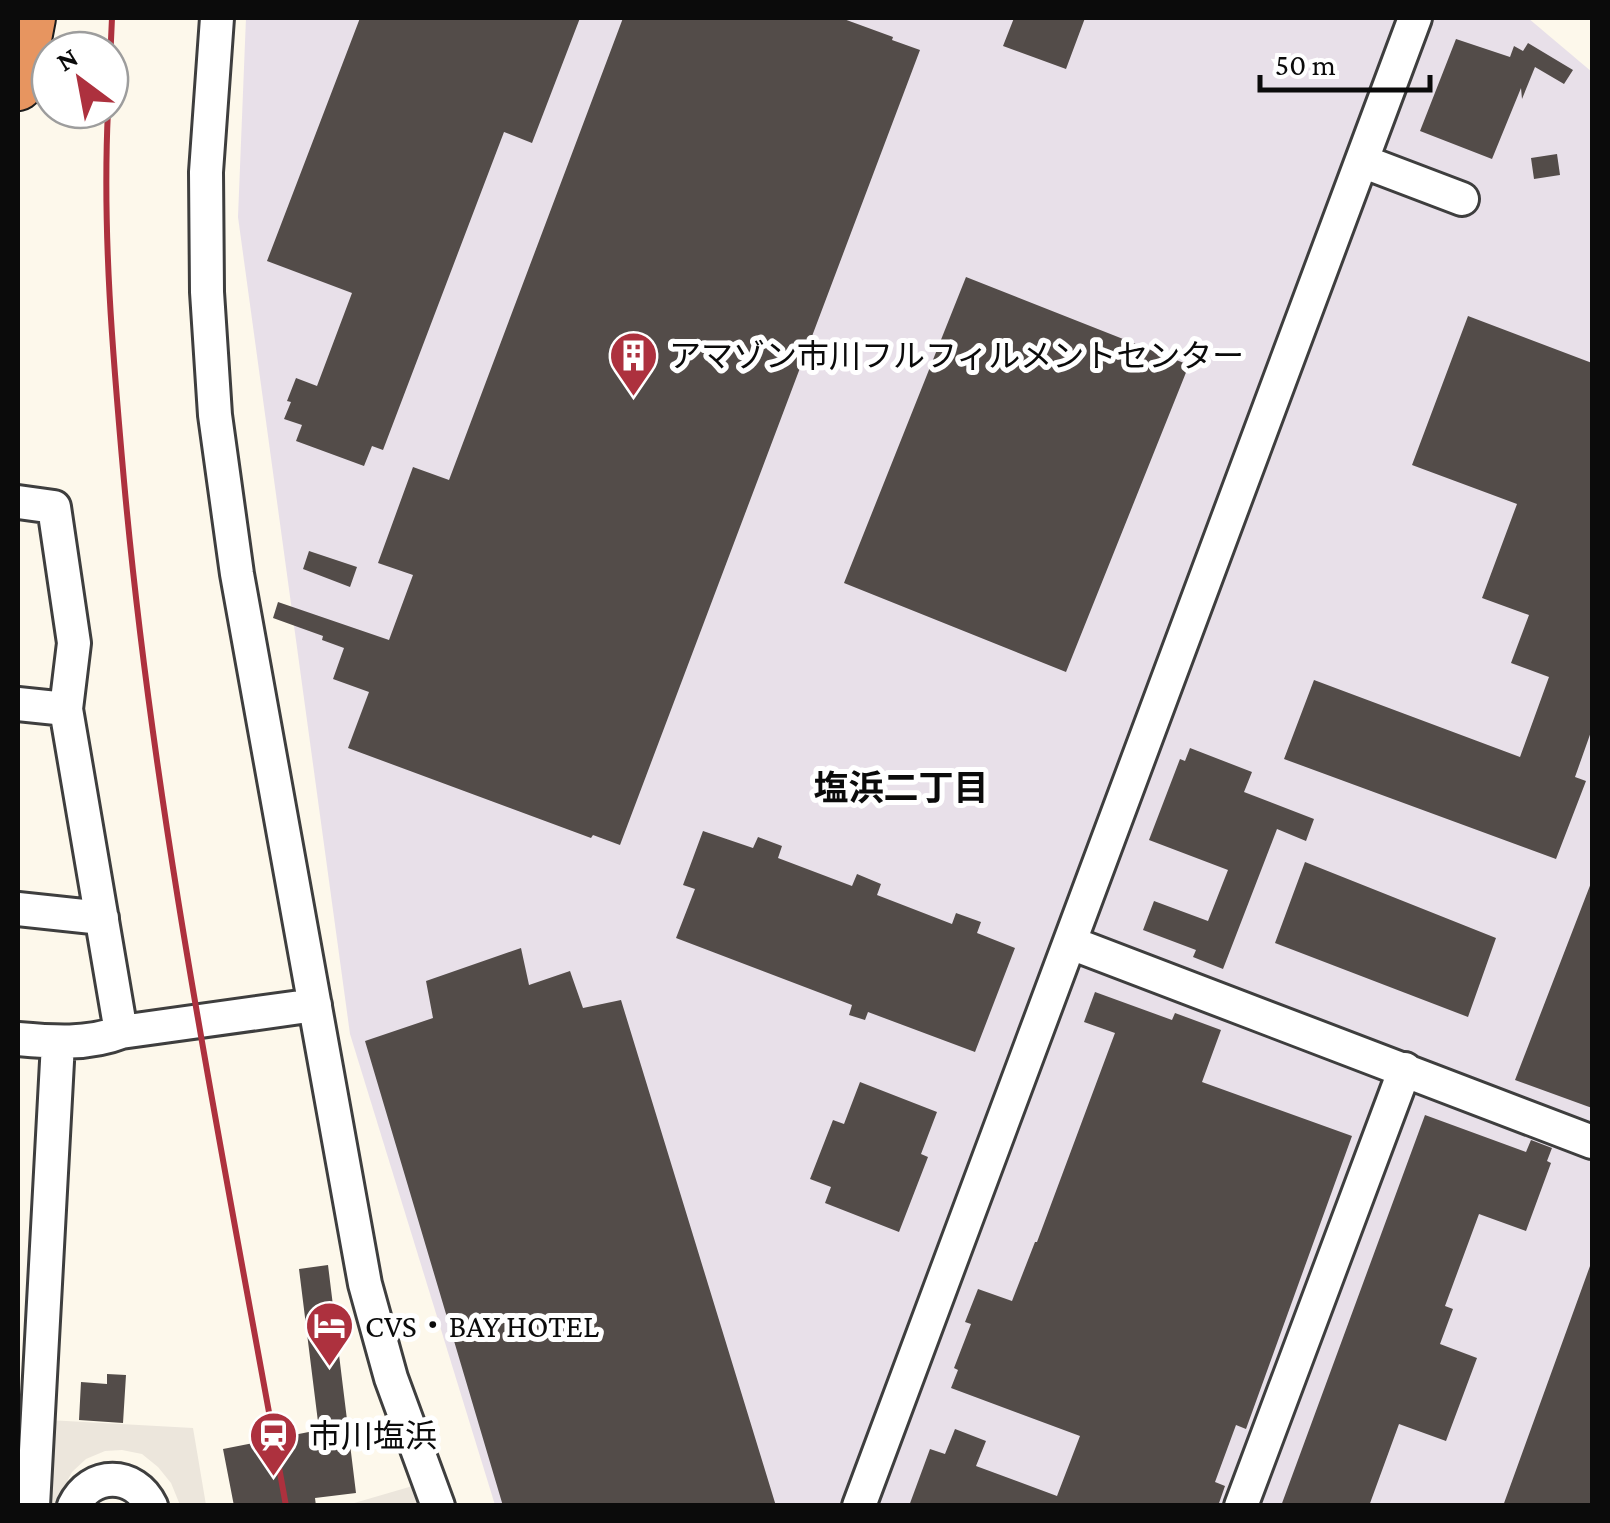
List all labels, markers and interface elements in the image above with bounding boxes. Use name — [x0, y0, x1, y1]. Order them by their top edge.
north arrow — [30, 30, 130, 130]
scale bar — [1260, 30, 1430, 92]
text: N — [51, 41, 83, 77]
text: 50 m — [1275, 48, 1336, 81]
building icon: アマゾン市川フルフィルメントセンター — [608, 330, 660, 398]
place label: アマゾン市川フルフィルメントセンター — [669, 338, 1244, 374]
district label: 塩浜二丁目 — [813, 769, 989, 808]
hotel icon: CVS・BAY HOTEL — [304, 1300, 356, 1368]
place label: CVS・BAY HOTEL — [365, 1308, 599, 1344]
station icon: 市川塩浜 — [248, 1410, 300, 1478]
place label: 市川塩浜 — [309, 1418, 437, 1454]

